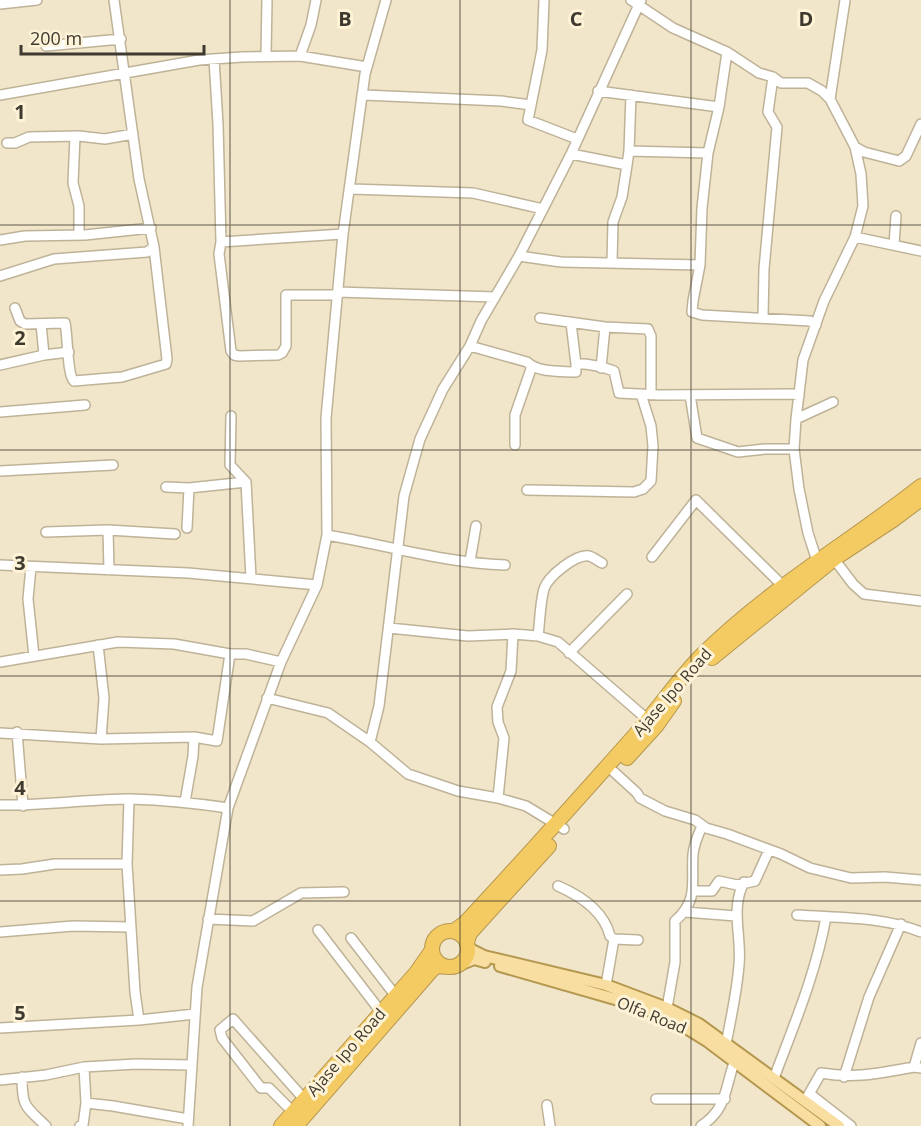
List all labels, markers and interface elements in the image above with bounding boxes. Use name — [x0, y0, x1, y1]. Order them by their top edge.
text: B — [338, 5, 352, 32]
text: C — [570, 5, 583, 32]
text: D — [799, 5, 813, 32]
scale bar — [21, 18, 204, 56]
text: 200 m — [30, 26, 82, 50]
text: 1 — [14, 98, 26, 125]
text: 2 — [14, 324, 26, 351]
text: 3 — [14, 549, 26, 576]
street label: Ajase Ipo Road — [628, 643, 716, 741]
text: 4 — [14, 774, 26, 801]
street label: Olfa Road — [614, 991, 690, 1039]
text: 5 — [14, 999, 26, 1026]
street label: Ajase Ipo Road — [302, 1003, 390, 1101]

